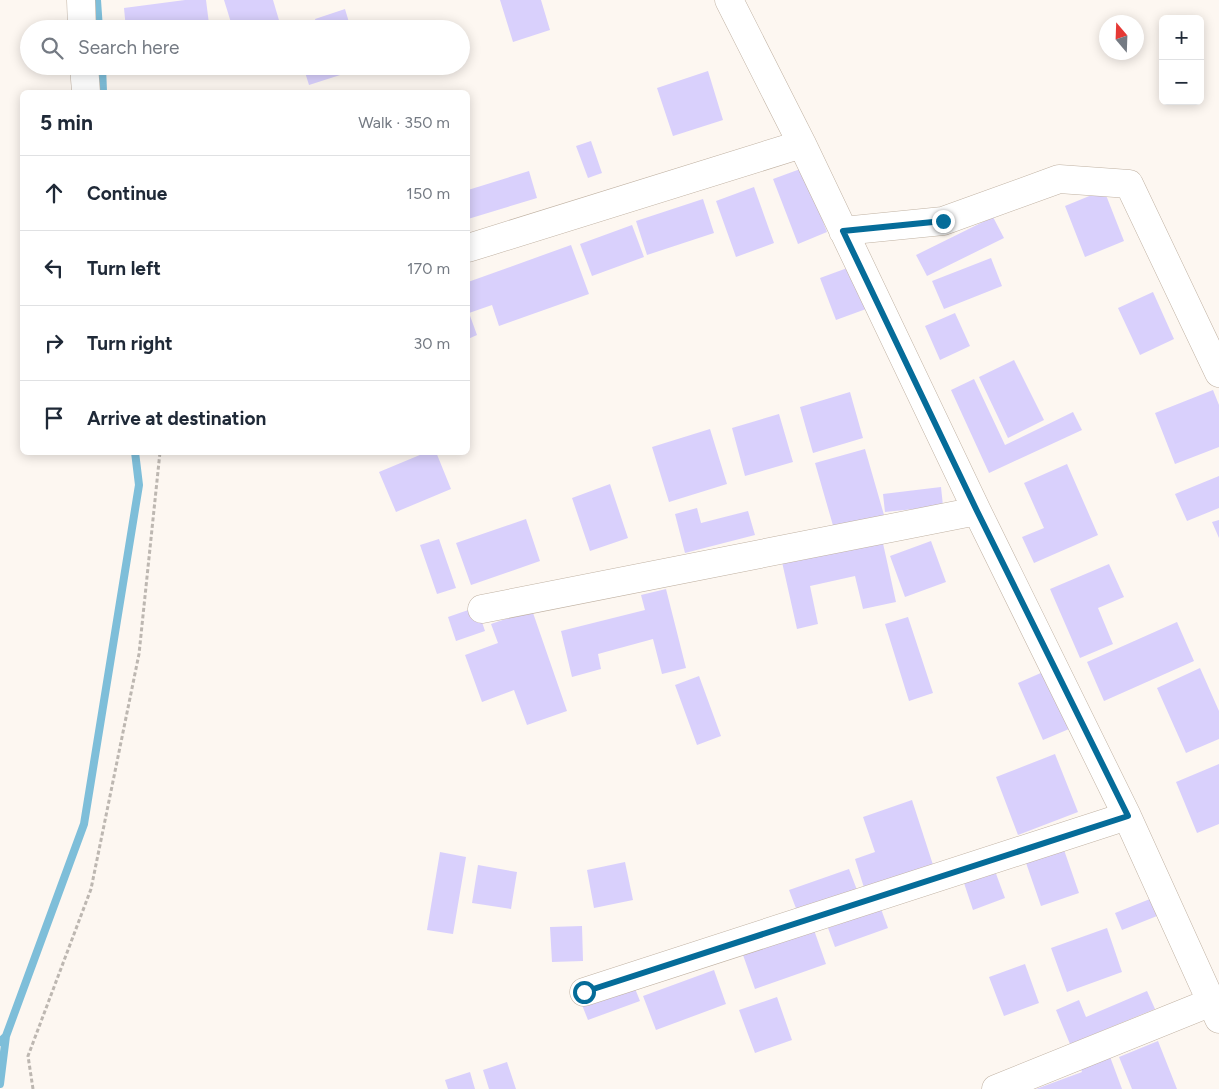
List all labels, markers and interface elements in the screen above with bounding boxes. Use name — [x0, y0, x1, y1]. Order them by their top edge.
north arrow — [1099, 15, 1144, 60]
map controls — [1159, 15, 1204, 105]
button: + — [1159, 15, 1204, 60]
search box — [20, 20, 470, 75]
icon: search — [38, 34, 66, 62]
text: Search here — [78, 36, 180, 59]
button: − — [1159, 60, 1204, 105]
text: 5 min — [40, 110, 93, 135]
text: Walk · 350 m — [358, 113, 450, 132]
icon: ahead — [40, 179, 68, 207]
text: Continue — [87, 182, 167, 205]
text: 150 m — [406, 184, 450, 203]
route end — [932, 210, 955, 233]
icon: left — [40, 254, 68, 282]
text: Turn left — [87, 257, 161, 280]
text: 170 m — [407, 259, 450, 278]
icon: right — [40, 329, 68, 357]
text: Turn right — [87, 332, 173, 355]
text: 30 m — [413, 334, 450, 353]
icon: arrive — [40, 404, 68, 432]
text: Arrive at destination — [87, 407, 266, 430]
route start — [573, 981, 596, 1004]

